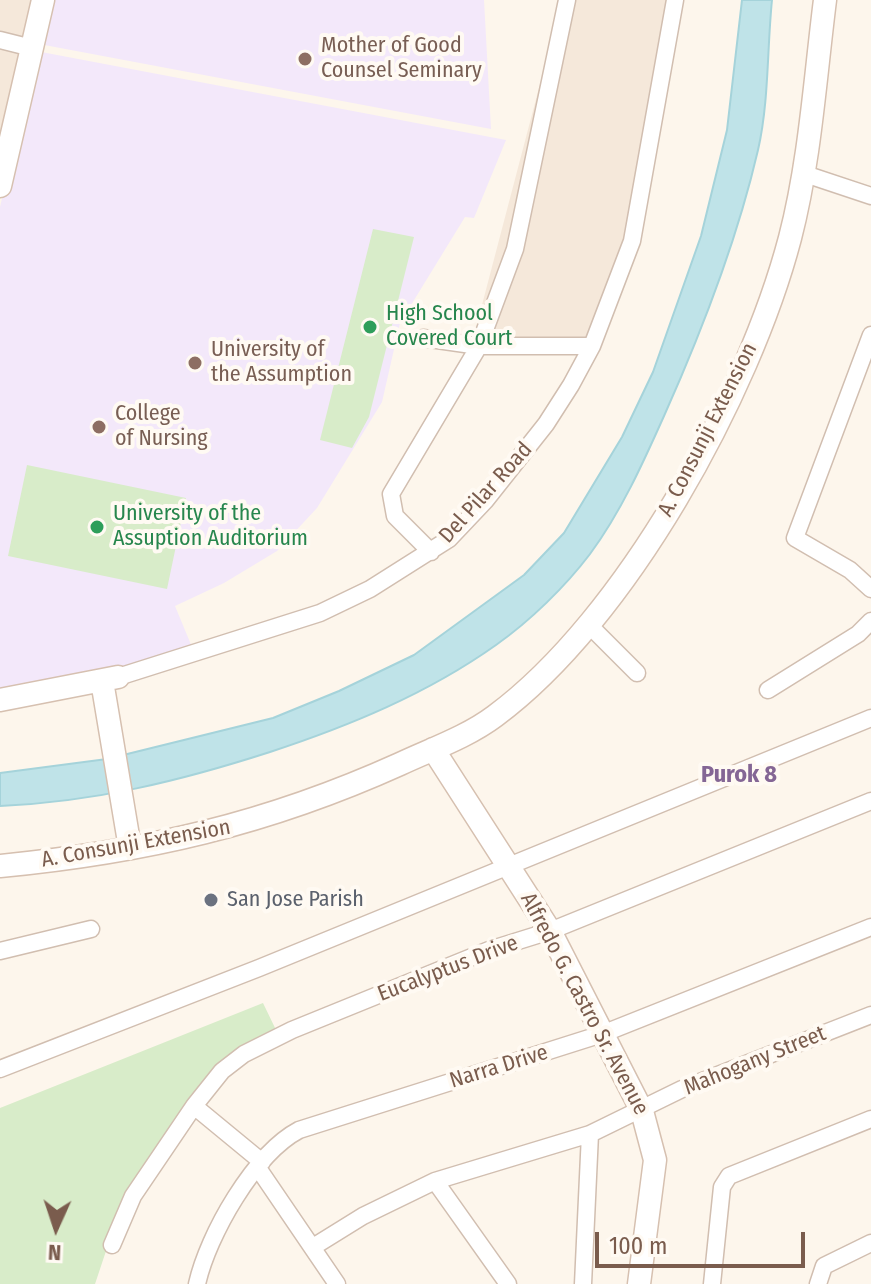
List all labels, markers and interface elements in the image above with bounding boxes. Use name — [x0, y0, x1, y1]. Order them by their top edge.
place label: Mother of Good Counsel Seminary — [321, 33, 482, 84]
marker: Mother of Good Counsel Seminary — [296, 50, 314, 68]
place label: High School Covered Court — [386, 301, 512, 352]
marker: High School Covered Court — [361, 318, 379, 336]
place label: University of the Assumption — [211, 337, 352, 388]
street label: A. Consunji Extension — [653, 339, 763, 521]
marker: University of the Assumption — [186, 354, 204, 372]
place label: College of Nursing — [115, 401, 208, 452]
marker: College of Nursing — [90, 418, 108, 436]
street label: Del Pilar Road — [434, 437, 538, 549]
place label: University of the Assuption Auditorium — [113, 501, 308, 552]
marker: University of the Assuption Auditorium — [88, 518, 106, 536]
district label: Purok 8 — [701, 761, 777, 789]
street label: A. Consunji Extension — [39, 814, 233, 874]
place label: San Jose Parish — [227, 887, 364, 913]
street label: Alfredo G. Castro Sr. Avenue — [514, 888, 654, 1120]
marker: San Jose Parish — [202, 891, 220, 909]
street label: Eucalyptus Drive — [374, 930, 522, 1008]
street label: Mahogany Street — [680, 1021, 830, 1101]
street label: Narra Drive — [447, 1040, 551, 1094]
north arrow — [16, 1188, 96, 1268]
scale bar — [599, 1216, 809, 1266]
text: 100 m — [609, 1232, 667, 1260]
text: N — [47, 1239, 62, 1266]

